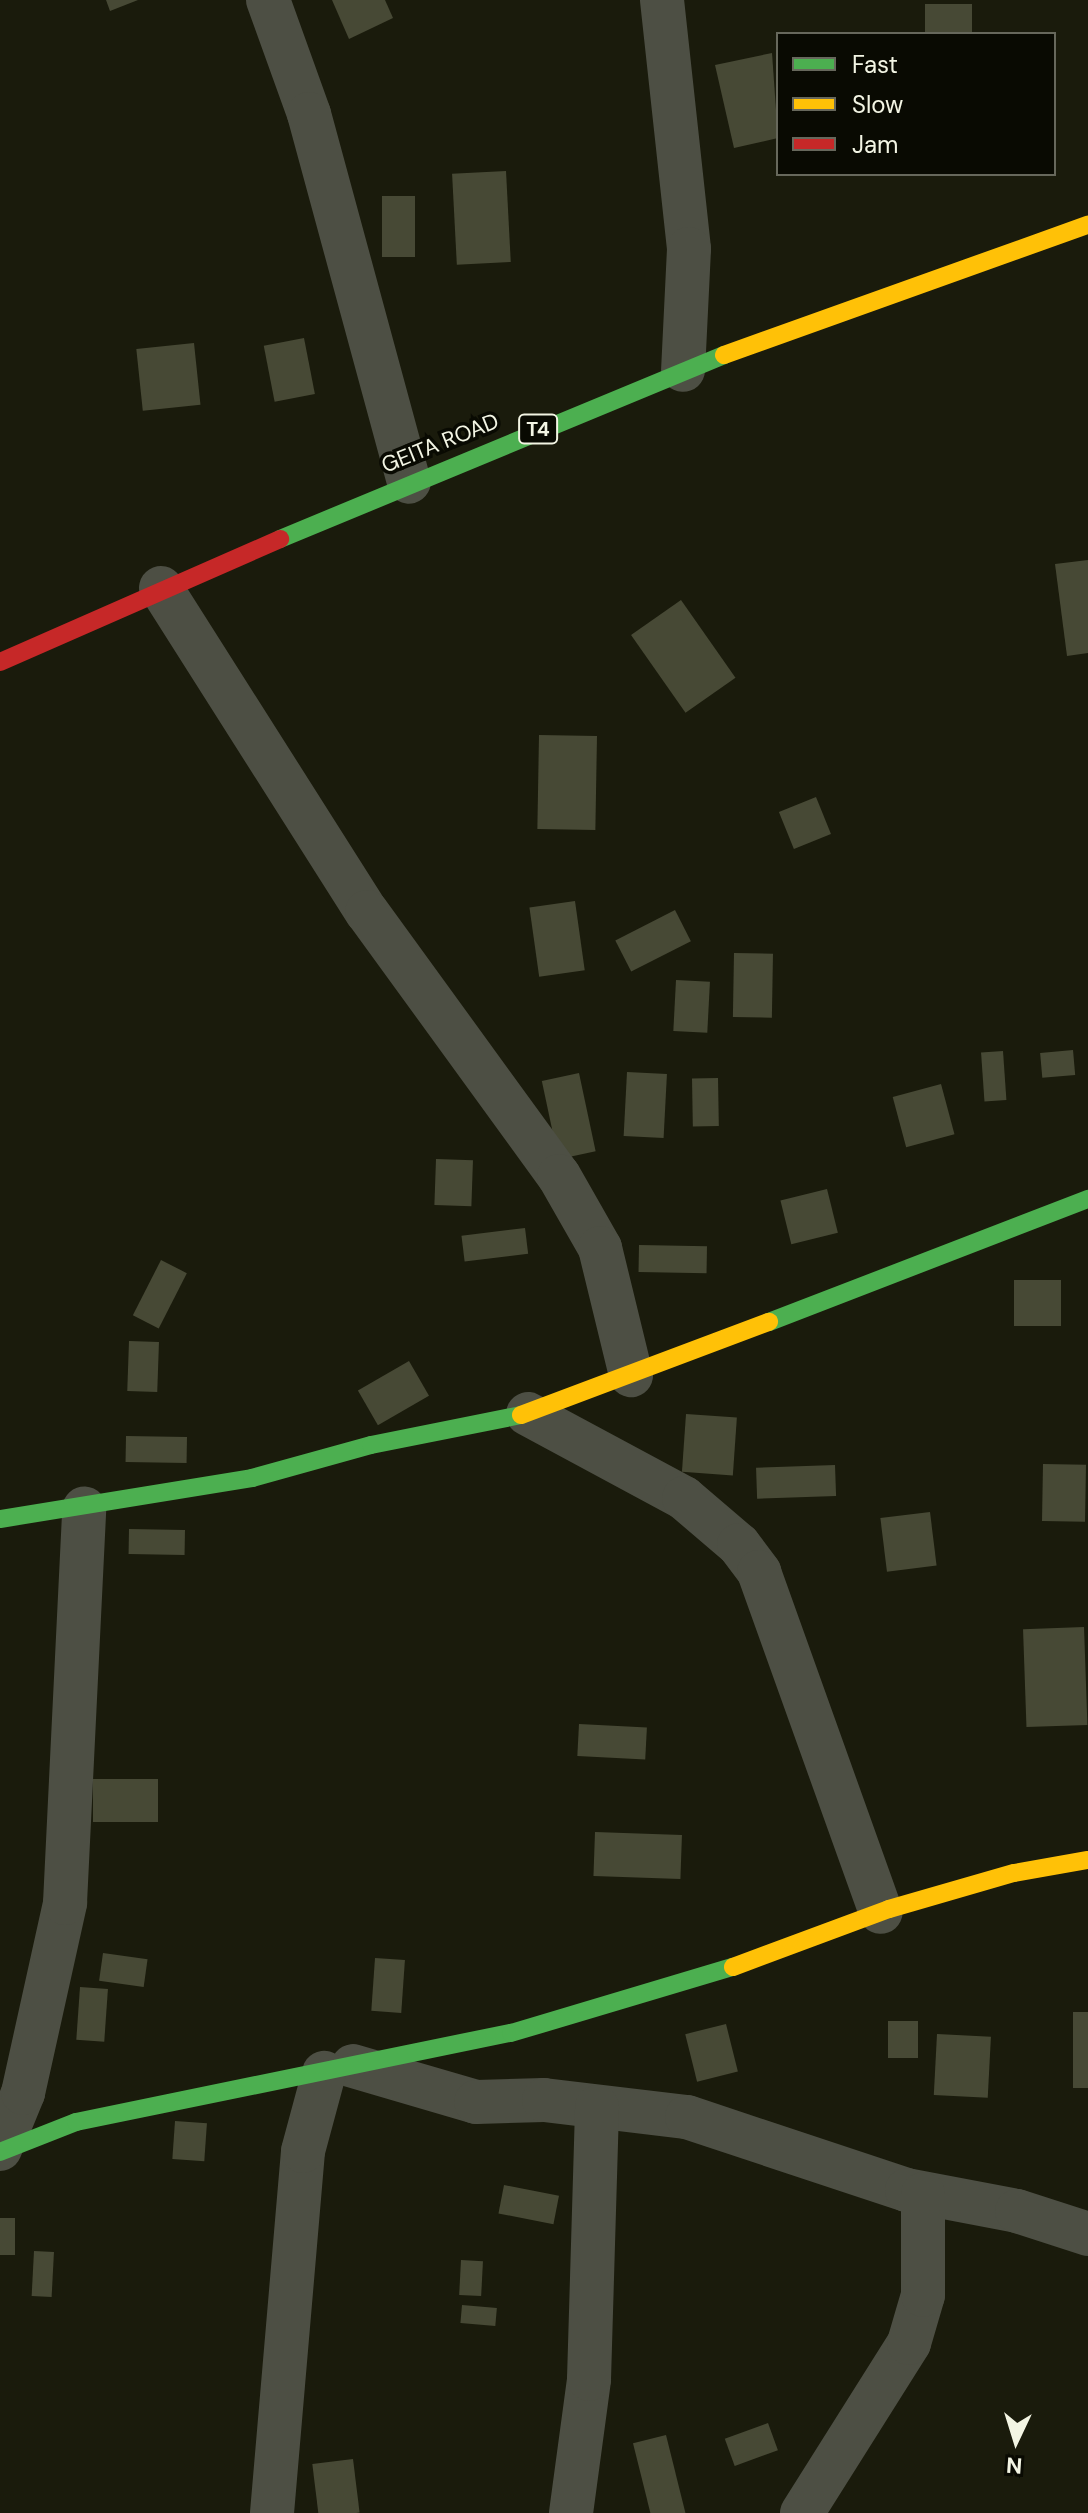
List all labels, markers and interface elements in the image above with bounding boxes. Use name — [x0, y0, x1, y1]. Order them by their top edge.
legend — [776, 32, 1056, 176]
text: Fast — [852, 49, 898, 80]
text: Slow — [852, 89, 903, 120]
text: Jam — [852, 129, 898, 160]
street label: GEITA ROAD — [378, 408, 502, 478]
road number: T4 — [518, 413, 558, 445]
north arrow — [976, 2401, 1056, 2481]
text: N — [1005, 2450, 1023, 2480]

